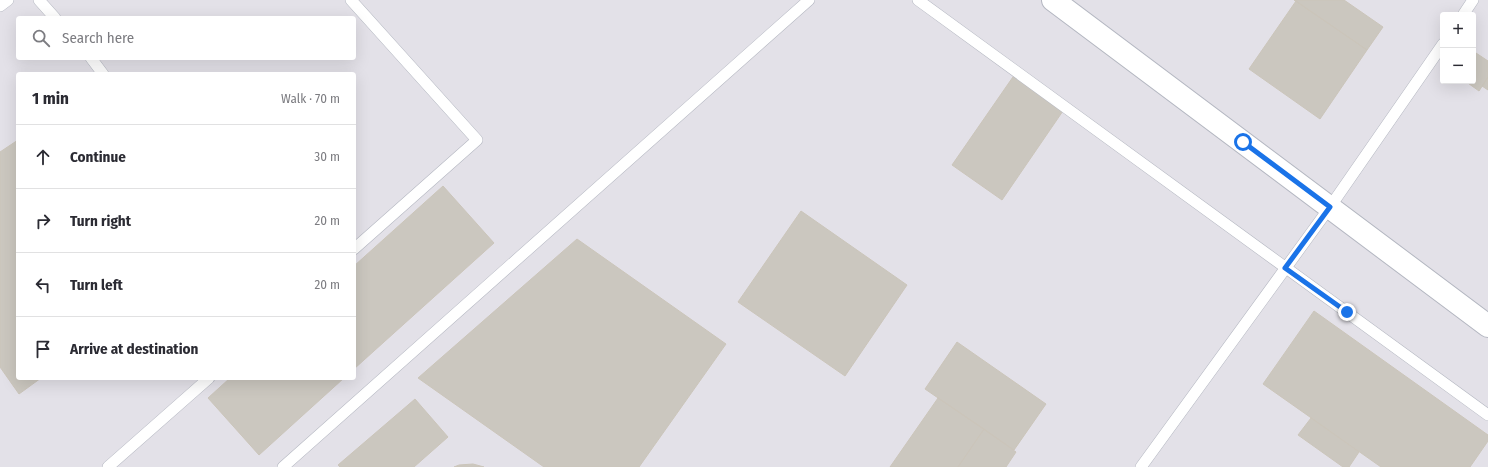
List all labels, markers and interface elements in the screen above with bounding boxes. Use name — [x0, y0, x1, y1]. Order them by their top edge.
map controls — [1440, 12, 1476, 84]
button: + — [1440, 12, 1476, 48]
search box — [16, 16, 356, 60]
icon: search — [30, 27, 52, 49]
text: Search here — [62, 29, 134, 47]
button: − — [1440, 48, 1476, 84]
text: 1 min — [32, 88, 69, 109]
text: Walk · 70 m — [281, 91, 340, 106]
route start — [1234, 133, 1252, 151]
icon: ahead — [32, 146, 54, 168]
text: Continue — [70, 148, 126, 166]
text: 30 m — [314, 149, 340, 164]
icon: right — [32, 210, 54, 232]
text: Turn right — [70, 212, 131, 230]
text: 20 m — [314, 213, 340, 228]
icon: left — [32, 274, 54, 296]
text: Turn left — [70, 276, 123, 294]
text: 20 m — [314, 277, 340, 292]
route end — [1338, 303, 1356, 321]
icon: arrive — [32, 338, 54, 360]
text: Arrive at destination — [70, 340, 198, 358]

